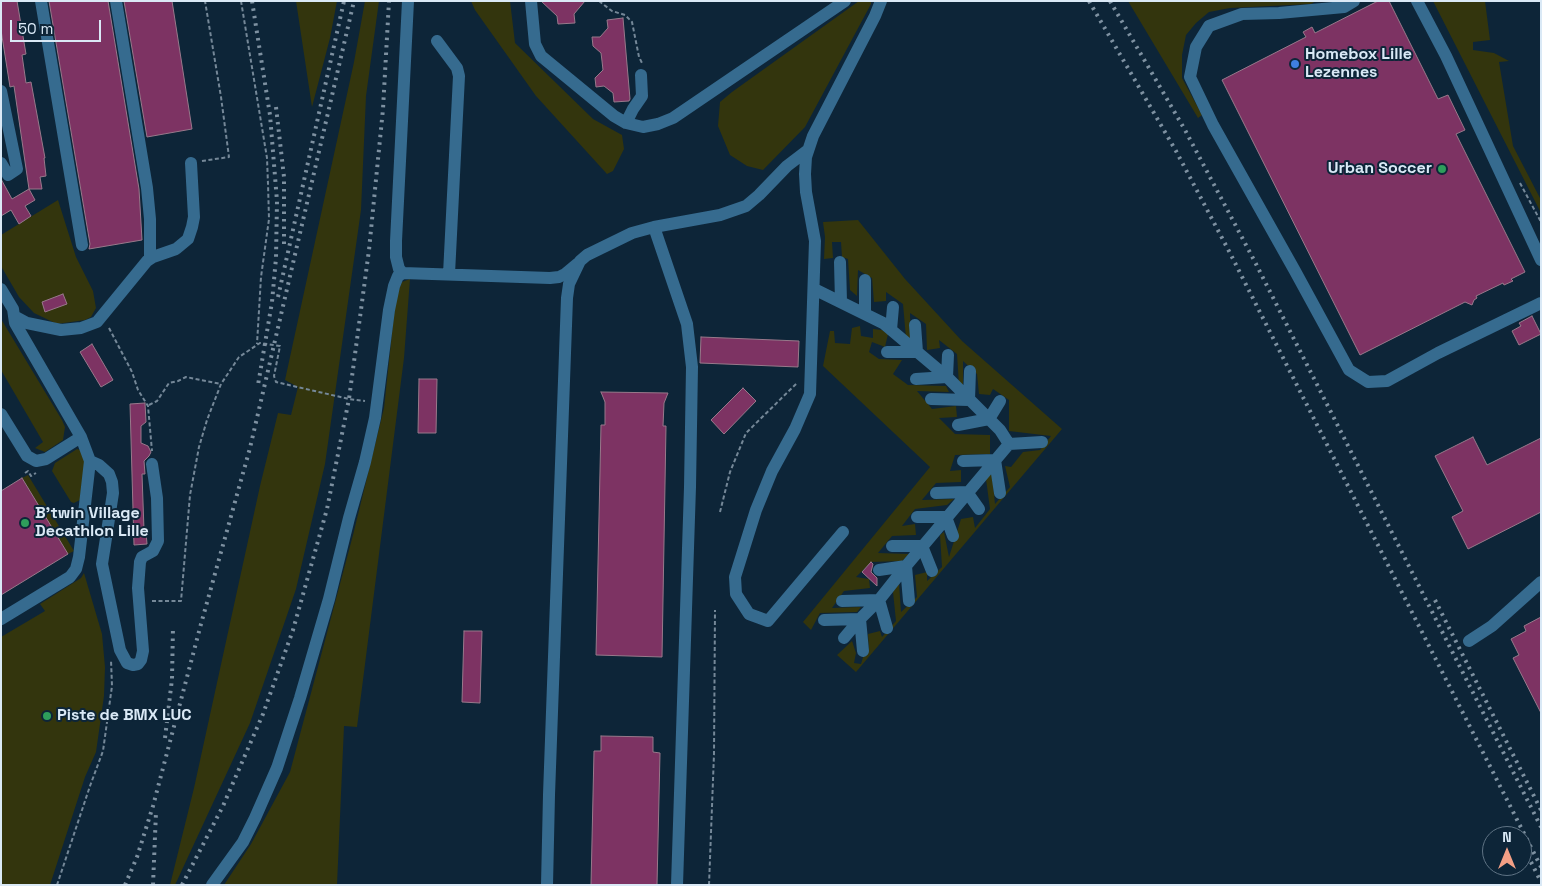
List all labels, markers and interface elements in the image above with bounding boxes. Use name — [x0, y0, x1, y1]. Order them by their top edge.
scale bar — [12, 10, 104, 42]
text: 50 m — [18, 19, 53, 38]
place label: Homebox Lille Lezennes — [1305, 45, 1412, 83]
marker: Homebox Lille Lezennes — [1289, 58, 1301, 70]
place label: Urban Soccer — [1328, 159, 1432, 179]
marker: Urban Soccer — [1436, 163, 1448, 175]
place label: B'twin Village Decathlon Lille — [35, 504, 149, 542]
marker: B'twin Village Decathlon Lille — [19, 517, 31, 529]
place label: Piste de BMX LUC — [57, 706, 191, 726]
marker: Piste de BMX LUC — [41, 710, 53, 722]
north arrow — [1482, 826, 1532, 876]
text: N — [1502, 828, 1512, 846]

